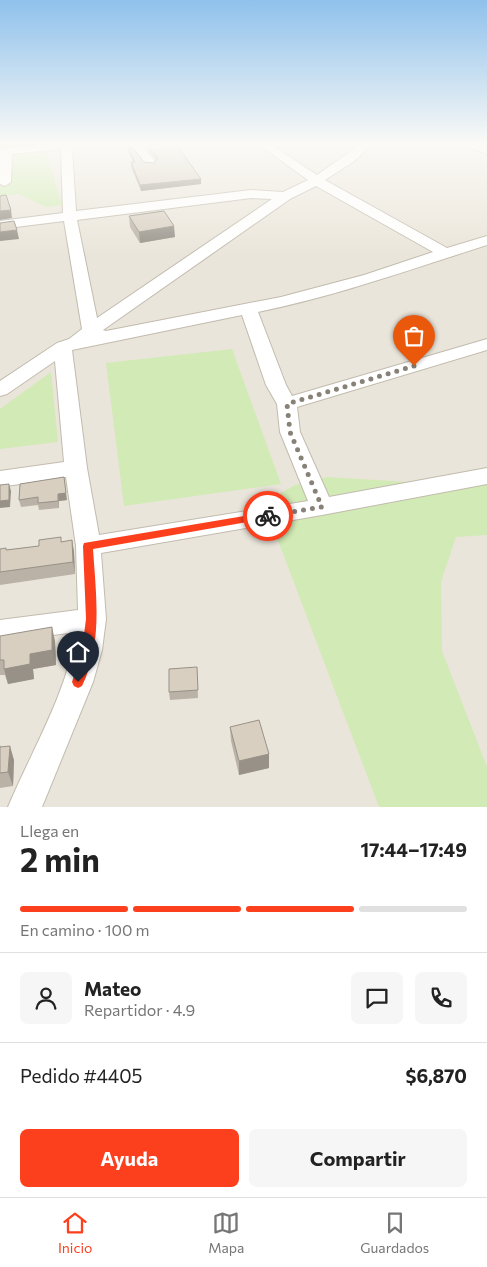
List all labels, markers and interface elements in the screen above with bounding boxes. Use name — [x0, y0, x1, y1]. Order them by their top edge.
pin — [393, 315, 435, 366]
icon: bag — [400, 322, 428, 350]
courier — [243, 491, 293, 541]
icon: bike — [254, 502, 282, 530]
pin — [57, 631, 99, 682]
icon: home — [64, 638, 92, 666]
text: Llega en — [20, 821, 79, 840]
text: 17:44–17:49 — [361, 838, 467, 861]
text: 2 min — [20, 839, 100, 879]
text: En camino · 100 m — [20, 920, 149, 939]
button: person — [20, 972, 72, 1024]
button: chat — [351, 972, 403, 1024]
button: phone — [415, 972, 467, 1024]
text: Mateo — [84, 977, 141, 1000]
text: Repartidor · 4.9 — [84, 1000, 195, 1019]
text: Pedido #4405 — [20, 1064, 143, 1087]
text: $6,870 — [406, 1064, 467, 1087]
button: Ayuda — [20, 1129, 239, 1187]
button: Compartir — [249, 1129, 467, 1187]
tab: Inicio — [58, 1209, 92, 1256]
tab: Mapa — [208, 1209, 244, 1256]
tab: Guardados — [360, 1209, 429, 1256]

